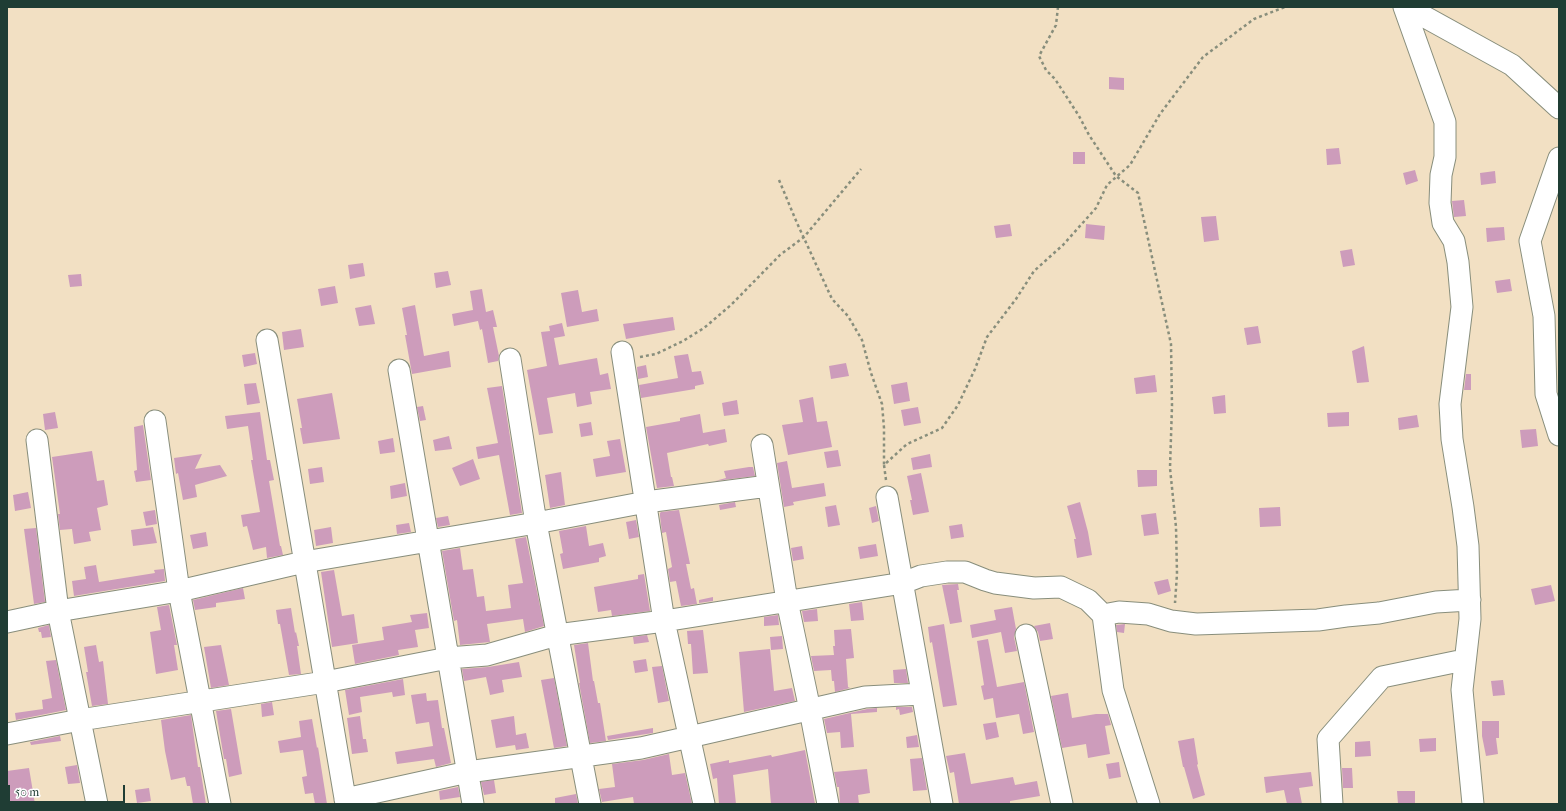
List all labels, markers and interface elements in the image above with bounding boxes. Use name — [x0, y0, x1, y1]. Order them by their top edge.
scale bar — [10, 777, 127, 803]
text: 50 m — [15, 785, 39, 799]

